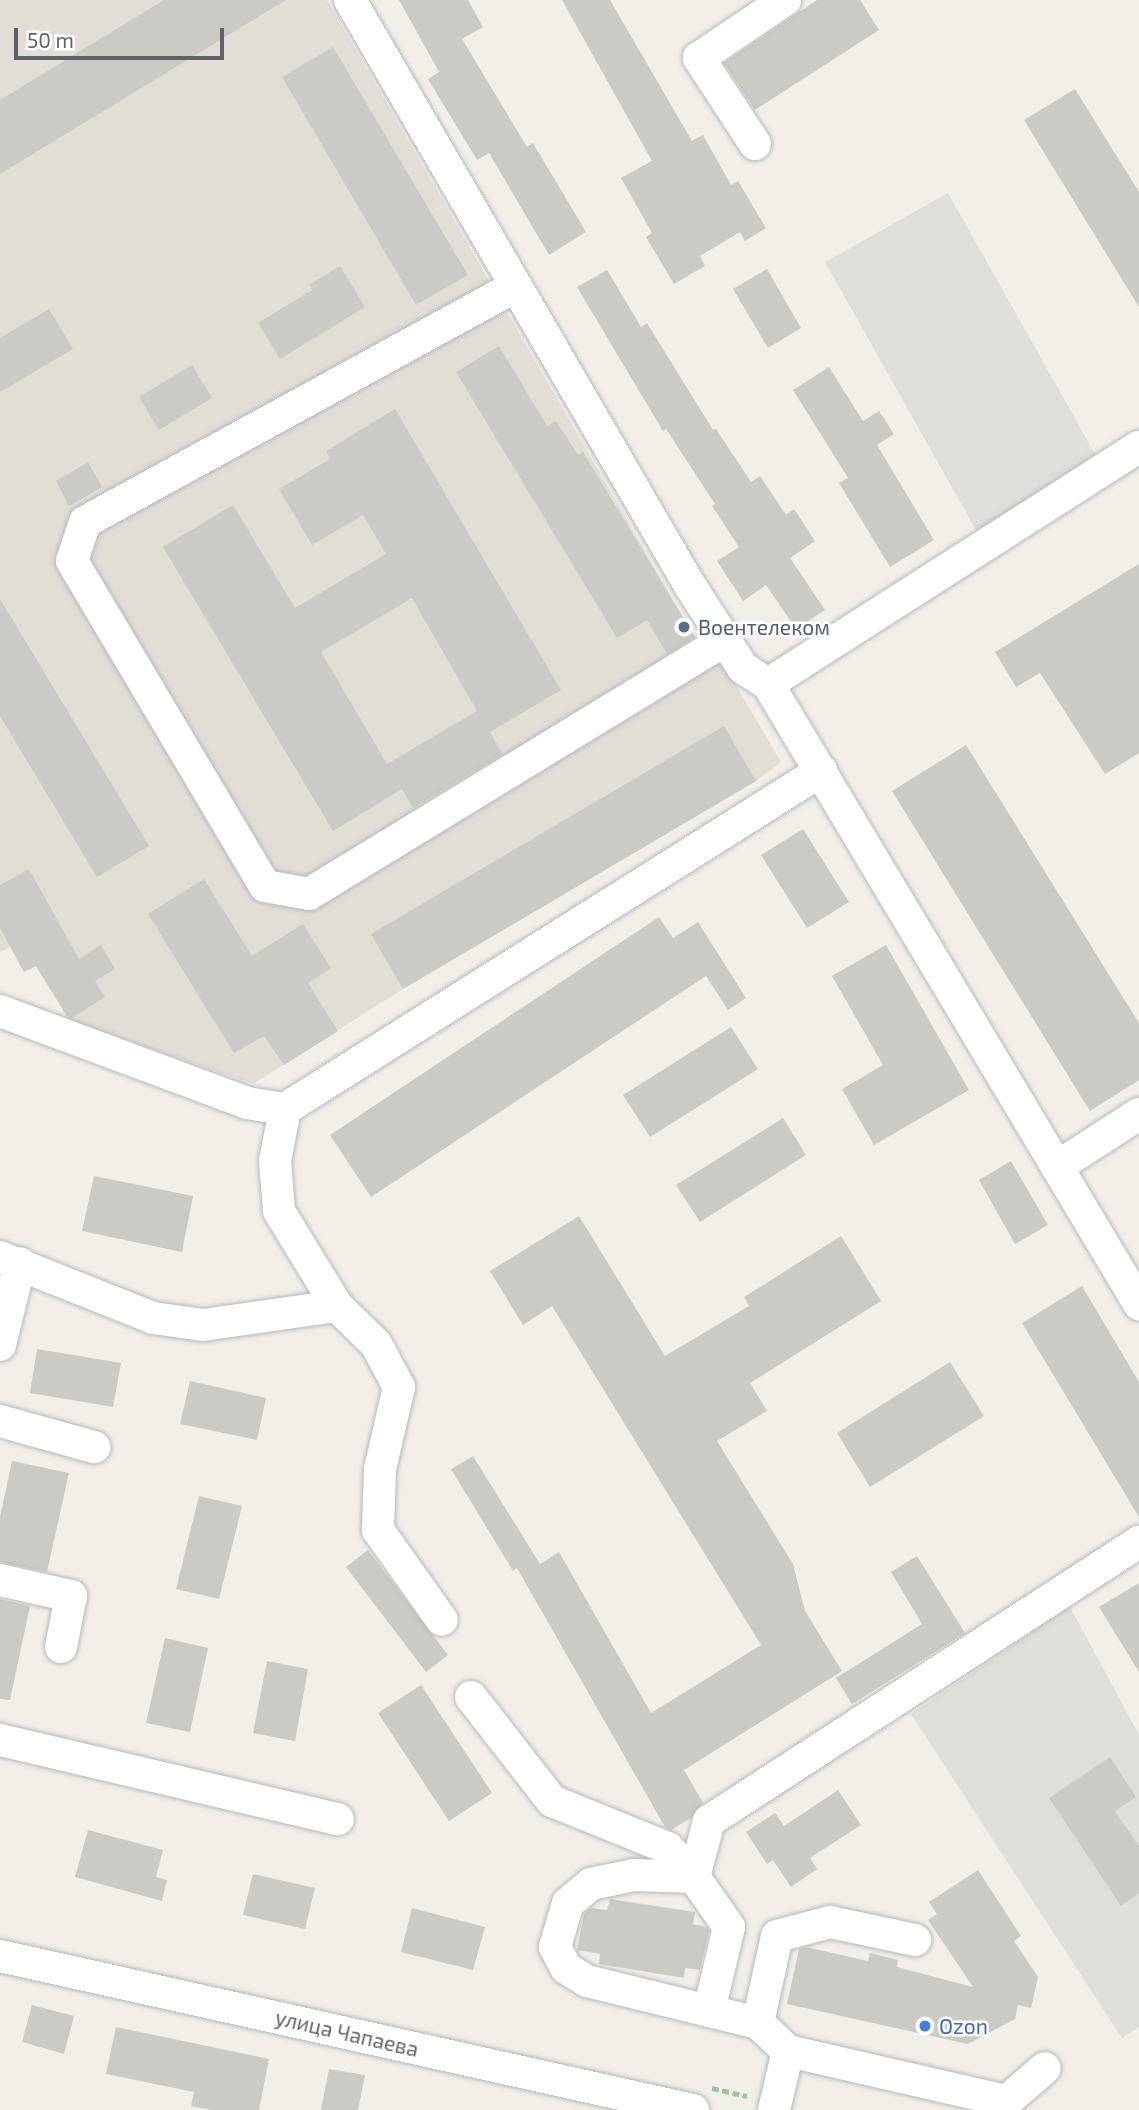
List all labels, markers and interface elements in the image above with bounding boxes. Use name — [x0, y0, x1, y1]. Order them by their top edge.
scale bar — [18, 14, 228, 58]
text: 50 m — [27, 27, 74, 52]
place label: Воентелеком — [698, 614, 830, 640]
marker: Воентелеком — [676, 619, 692, 635]
street label: улица Чапаева — [273, 2004, 421, 2062]
place label: Ozon — [939, 2013, 988, 2039]
marker: Ozon — [917, 2018, 933, 2034]

